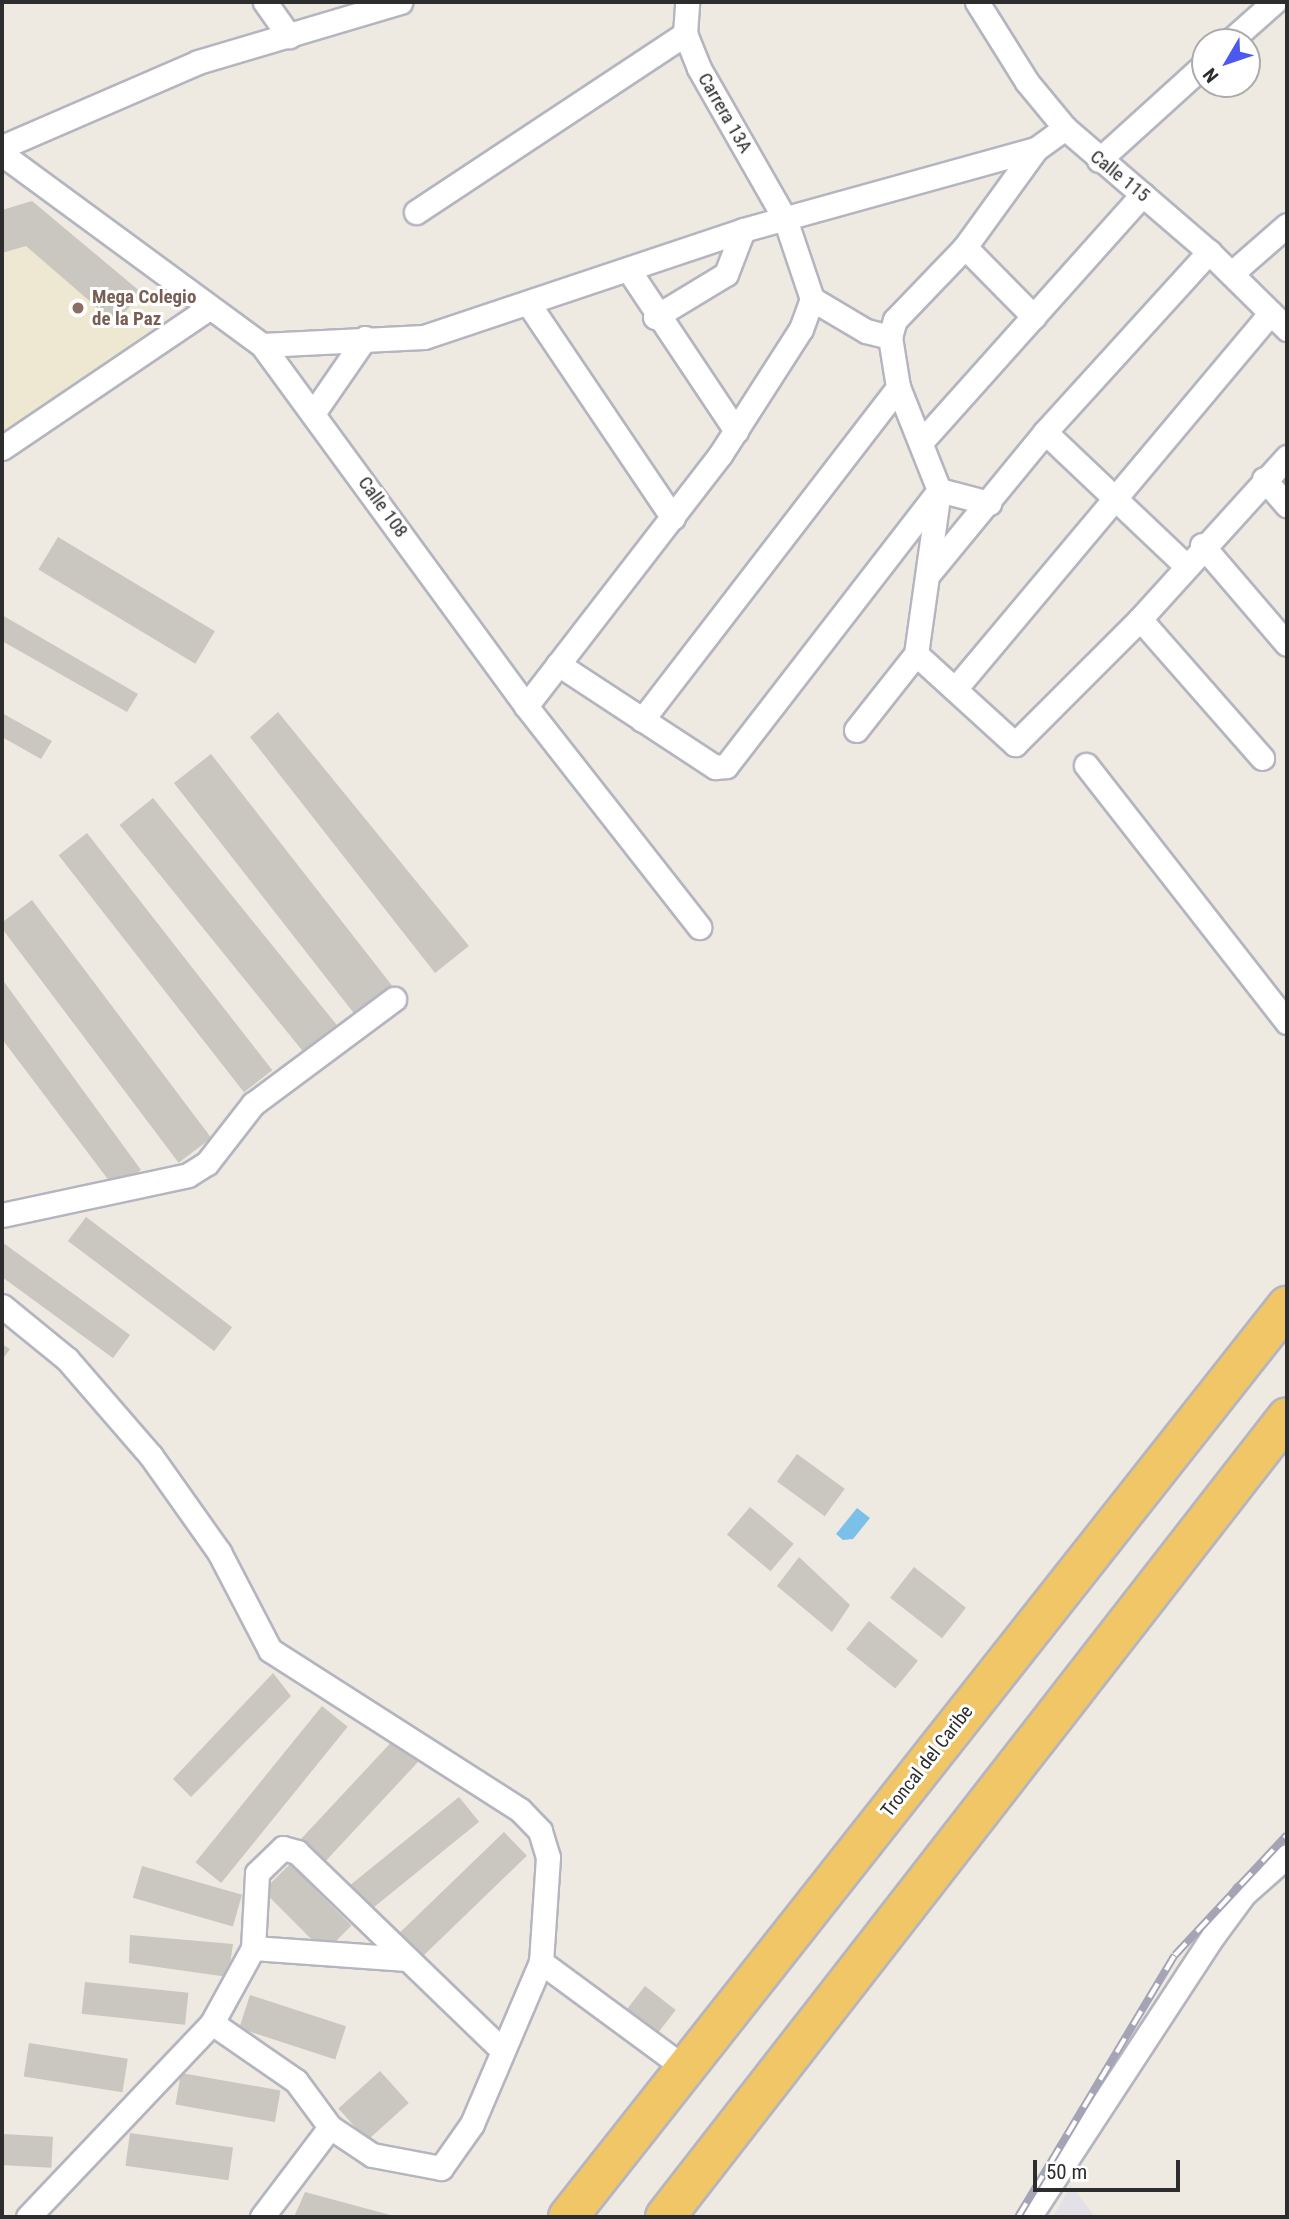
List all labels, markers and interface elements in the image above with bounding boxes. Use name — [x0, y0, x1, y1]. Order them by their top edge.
north arrow — [1191, 28, 1261, 98]
text: N — [1198, 64, 1223, 87]
street label: Carrera 13A — [693, 69, 757, 157]
street label: Calle 115 — [1086, 145, 1154, 207]
place label: Mega Colegio de la Paz — [92, 286, 196, 330]
marker: Mega Colegio de la Paz — [70, 300, 86, 316]
street label: Calle 108 — [353, 472, 413, 542]
street label: Troncal del Caribe — [876, 1701, 978, 1821]
scale bar — [1037, 2146, 1184, 2190]
text: 50 m — [1046, 2160, 1087, 2184]

